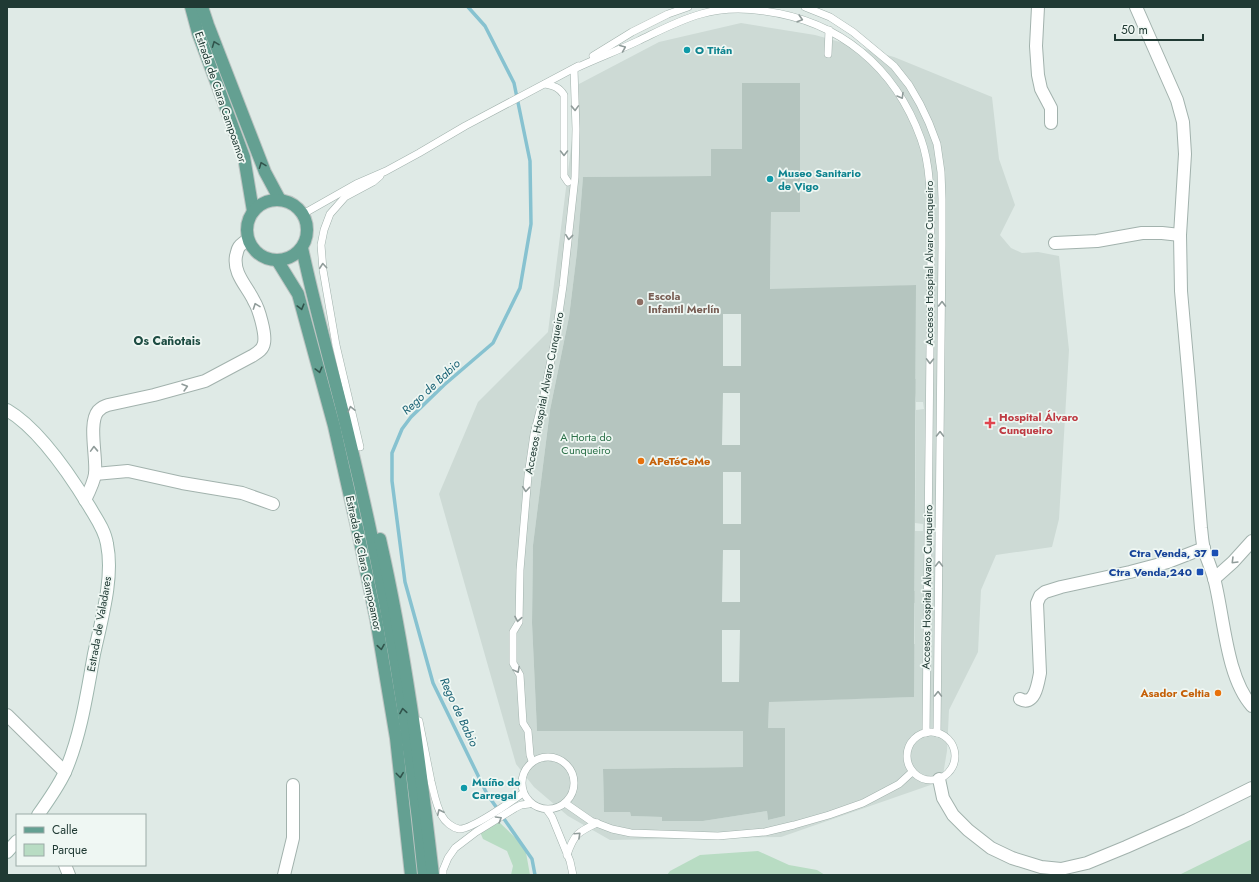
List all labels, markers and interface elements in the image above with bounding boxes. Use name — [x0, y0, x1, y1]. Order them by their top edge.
one-way arrow — [796, 14, 803, 23]
scale bar — [1115, 16, 1203, 42]
text: 50 m — [1121, 21, 1148, 39]
street label: Estrada de Clara Campoamor — [191, 29, 251, 165]
one-way arrow — [212, 41, 220, 48]
place label: O Titán — [695, 42, 732, 58]
one-way arrow — [619, 44, 626, 52]
marker: O Titán — [682, 45, 692, 55]
one-way arrow — [897, 92, 904, 99]
one-way arrow — [571, 105, 579, 111]
one-way arrow — [560, 150, 568, 156]
one-way arrow — [258, 162, 266, 169]
place label: Museo Sanitario de Vigo — [778, 165, 861, 194]
marker: Museo Sanitario de Vigo — [765, 174, 775, 184]
street label: Accesos Hospital Alvaro Cunqueiro — [921, 181, 937, 345]
one-way arrow — [564, 234, 573, 240]
one-way arrow — [318, 263, 327, 269]
place label: Escola Infantil Merlín — [648, 288, 720, 317]
marker: Escola Infantil Merlín — [635, 297, 645, 307]
one-way arrow — [938, 301, 946, 307]
one-way arrow — [253, 303, 261, 310]
one-way arrow — [297, 304, 305, 310]
street label: Accesos Hospital Alvaro Cunqueiro — [520, 311, 568, 475]
district label: Os Cañotais — [134, 332, 201, 350]
water label: Rego de Babio — [398, 355, 465, 419]
one-way arrow — [926, 358, 934, 364]
one-way arrow — [314, 366, 323, 373]
one-way arrow — [181, 383, 188, 392]
one-way arrow — [347, 406, 355, 412]
place label: Hospital Álvaro Cunqueiro — [999, 409, 1079, 438]
marker: Hospital Álvaro Cunqueiro — [984, 417, 996, 429]
park label: A Horta do Cunqueiro — [560, 429, 612, 458]
one-way arrow — [936, 431, 945, 437]
one-way arrow — [90, 446, 99, 452]
place label: APeTéCeMe — [648, 453, 710, 469]
marker: APeTéCeMe — [636, 456, 646, 466]
one-way arrow — [522, 486, 531, 492]
street label: Estrada de Clara Campoamor — [342, 494, 386, 632]
street label: Accesos Hospital Alvaro Cunqueiro — [918, 504, 936, 670]
place label: Ctra Venda, 37 — [1129, 545, 1207, 561]
marker: Ctra Venda, 37 — [1210, 548, 1220, 558]
one-way arrow — [1231, 556, 1239, 564]
one-way arrow — [935, 561, 943, 567]
place label: Ctra Venda,240 — [1109, 564, 1192, 580]
marker: Ctra Venda,240 — [1195, 567, 1205, 577]
street label: Estrada de Valadares — [83, 574, 115, 673]
one-way arrow — [514, 615, 523, 622]
one-way arrow — [376, 644, 384, 650]
one-way arrow — [512, 666, 520, 673]
water label: Rego de Babio — [435, 674, 483, 750]
place label: Asador Celtia — [1139, 685, 1210, 701]
marker: Asador Celtia — [1213, 688, 1223, 698]
one-way arrow — [933, 691, 942, 697]
one-way arrow — [399, 708, 408, 714]
one-way arrow — [395, 772, 404, 779]
place label: Muíño do Carregal — [472, 774, 521, 803]
marker: Muíño do Carregal — [459, 783, 469, 793]
one-way arrow — [437, 808, 445, 816]
legend — [16, 814, 146, 866]
one-way arrow — [495, 816, 502, 823]
text: Calle — [52, 821, 78, 839]
one-way arrow — [573, 832, 581, 840]
text: Parque — [52, 841, 87, 859]

